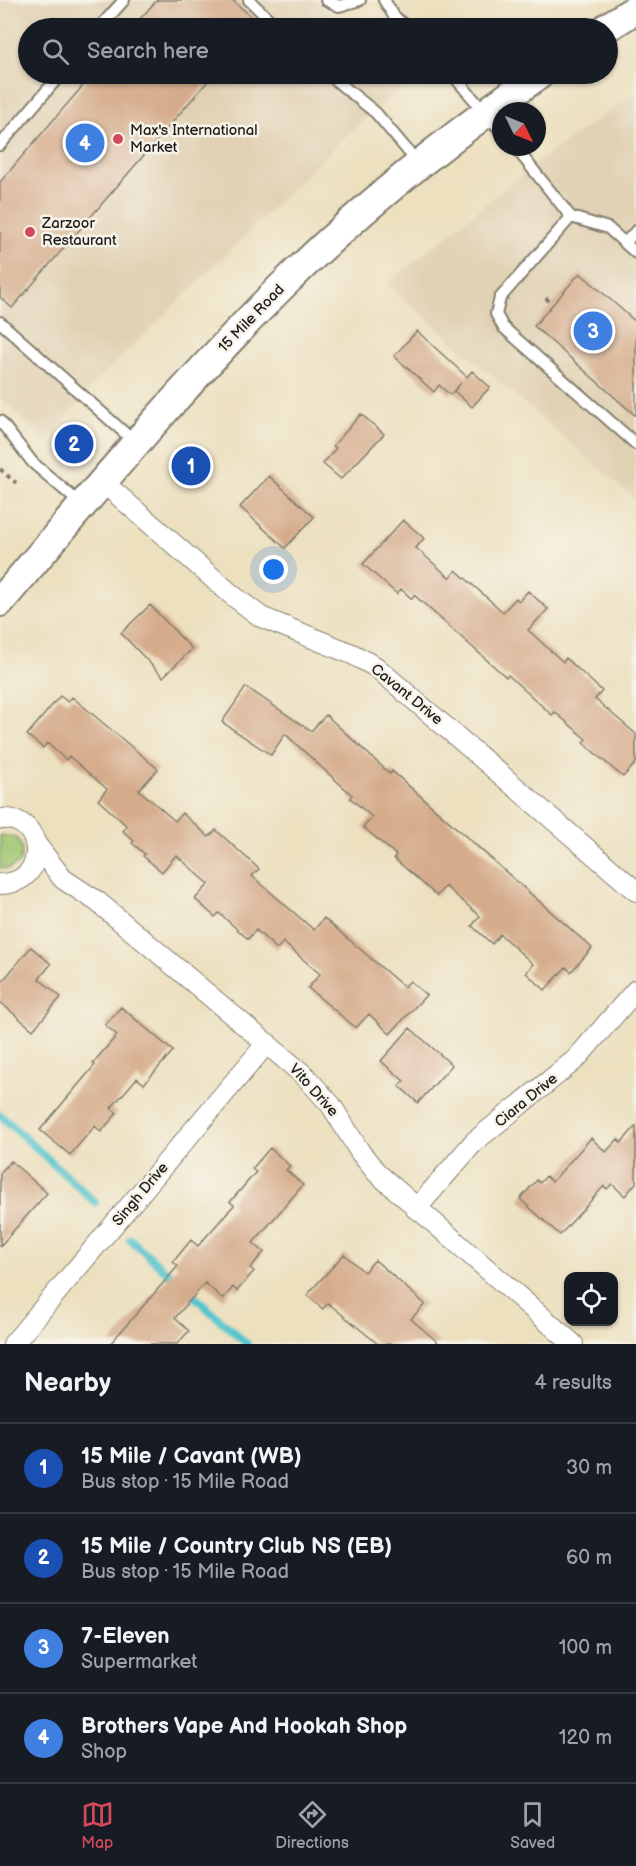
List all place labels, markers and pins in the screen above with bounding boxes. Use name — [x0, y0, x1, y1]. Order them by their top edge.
pin: 4 — [66, 120, 104, 166]
place label: Max's International Market — [130, 121, 258, 157]
marker: Max's International Market — [111, 132, 125, 146]
place label: Zarzoor Restaurant — [41, 214, 117, 250]
marker: Zarzoor Restaurant — [23, 225, 37, 239]
pin: 3 — [574, 308, 612, 354]
pin: 2 — [54, 422, 94, 466]
pin: 1 — [172, 444, 210, 488]

